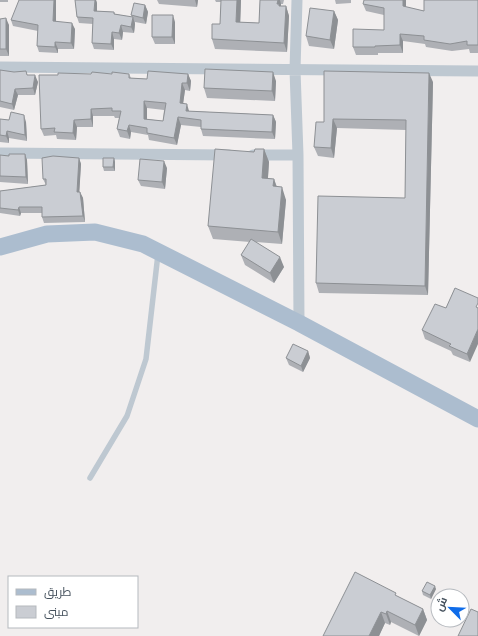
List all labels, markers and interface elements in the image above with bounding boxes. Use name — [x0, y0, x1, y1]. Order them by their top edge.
legend — [8, 576, 138, 628]
text: طريق — [44, 584, 72, 599]
north arrow — [430, 588, 470, 628]
text: ش — [432, 595, 450, 613]
text: مبنى — [44, 604, 69, 619]

